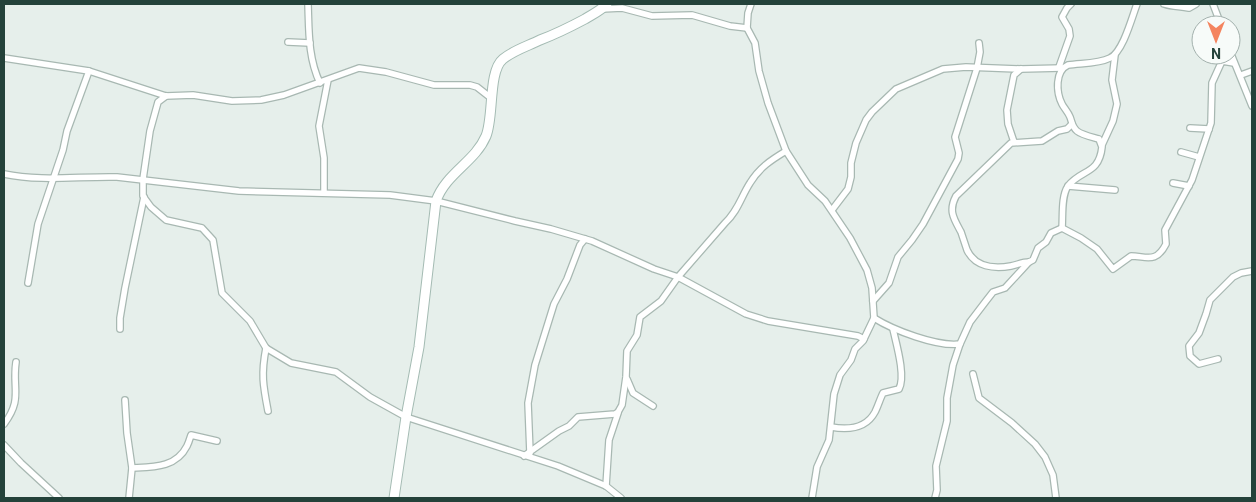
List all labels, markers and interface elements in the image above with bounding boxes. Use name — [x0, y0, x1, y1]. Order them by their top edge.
north arrow — [1191, 15, 1241, 65]
text: N — [1211, 45, 1221, 61]

